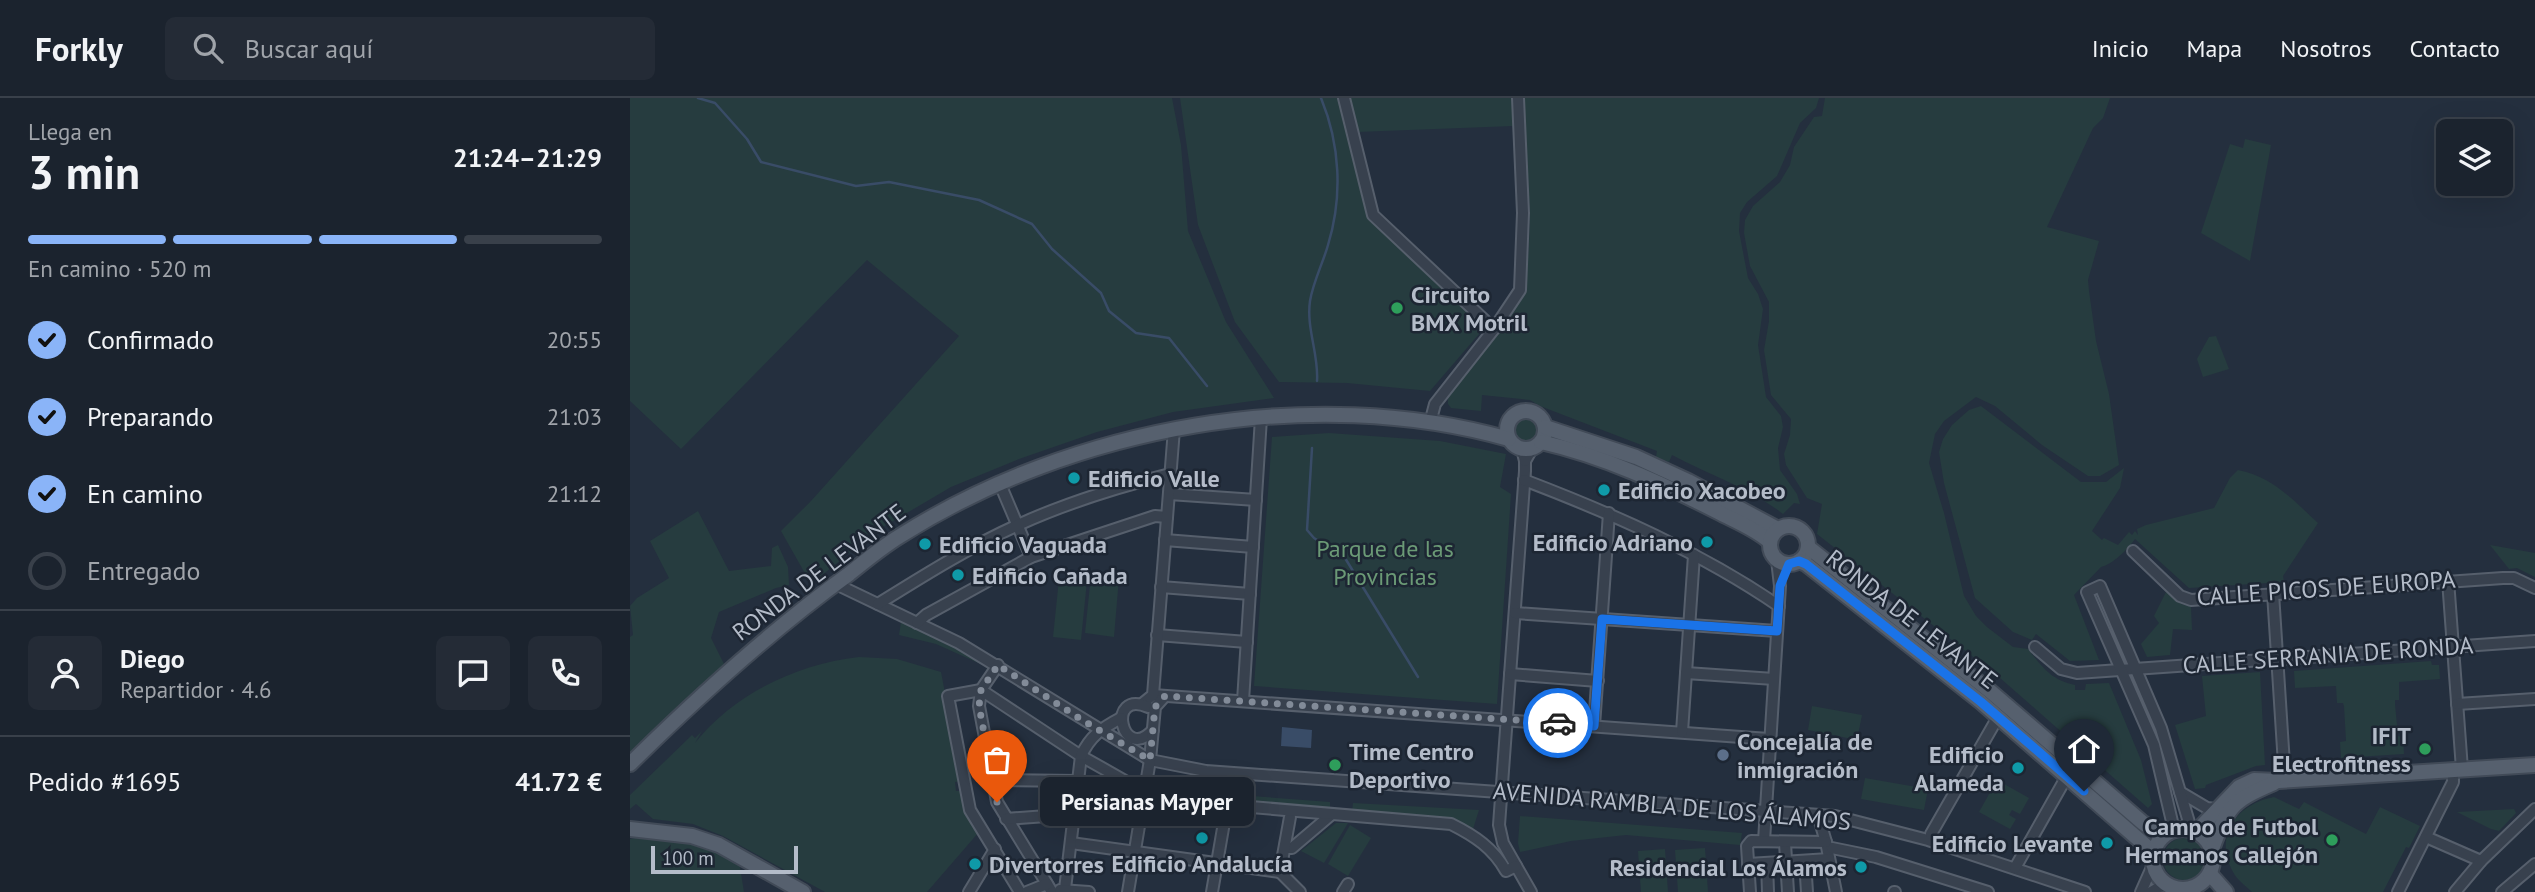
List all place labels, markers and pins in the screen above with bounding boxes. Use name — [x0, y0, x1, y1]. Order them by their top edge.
place label: Circuito BMX Motril — [1411, 279, 1528, 338]
marker: Circuito BMX Motril — [1389, 300, 1405, 316]
place label: Edificio Valle — [1088, 463, 1220, 494]
marker: Edificio Valle — [1066, 470, 1082, 486]
place label: Edificio Xacobeo — [1618, 475, 1786, 506]
marker: Edificio Xacobeo — [1596, 482, 1612, 498]
place label: Edificio Adriano — [1533, 527, 1693, 558]
place label: Edificio Vaguada — [939, 529, 1107, 560]
marker: Edificio Adriano — [1699, 534, 1715, 550]
marker: Edificio Vaguada — [917, 536, 933, 552]
place label: Edificio Cañada — [972, 560, 1128, 591]
marker: Edificio Cañada — [950, 567, 966, 583]
pin — [2054, 719, 2114, 791]
place label: IFIT Electrofitness — [2272, 720, 2411, 779]
place label: Concejalía de inmigración — [1737, 726, 1873, 785]
pin — [967, 730, 1027, 802]
place label: Time Centro Deportivo — [1349, 736, 1474, 795]
place label: Edificio Alameda — [1914, 739, 2004, 798]
marker: IFIT Electrofitness — [2417, 741, 2433, 757]
marker: Concejalía de inmigración — [1715, 747, 1731, 763]
marker: Time Centro Deportivo — [1327, 757, 1343, 773]
marker: Edificio Alameda — [2010, 760, 2026, 776]
callout: Persianas Mayper — [1039, 778, 1252, 826]
place label: Campo de Futbol Hermanos Callejón — [2125, 811, 2319, 870]
place label: Edificio Levante — [1932, 828, 2093, 859]
marker: Edificio Andalucía — [1194, 830, 1210, 846]
marker: Campo de Futbol Hermanos Callejón — [2324, 832, 2340, 848]
marker: Edificio Levante — [2099, 835, 2115, 851]
place label: Edificio Andalucía — [1111, 848, 1293, 879]
place label: Divertorres — [989, 849, 1104, 880]
place label: Residencial Los Álamos — [1609, 852, 1847, 883]
marker: Divertorres — [967, 856, 983, 872]
marker: Residencial Los Álamos — [1853, 859, 1869, 875]

